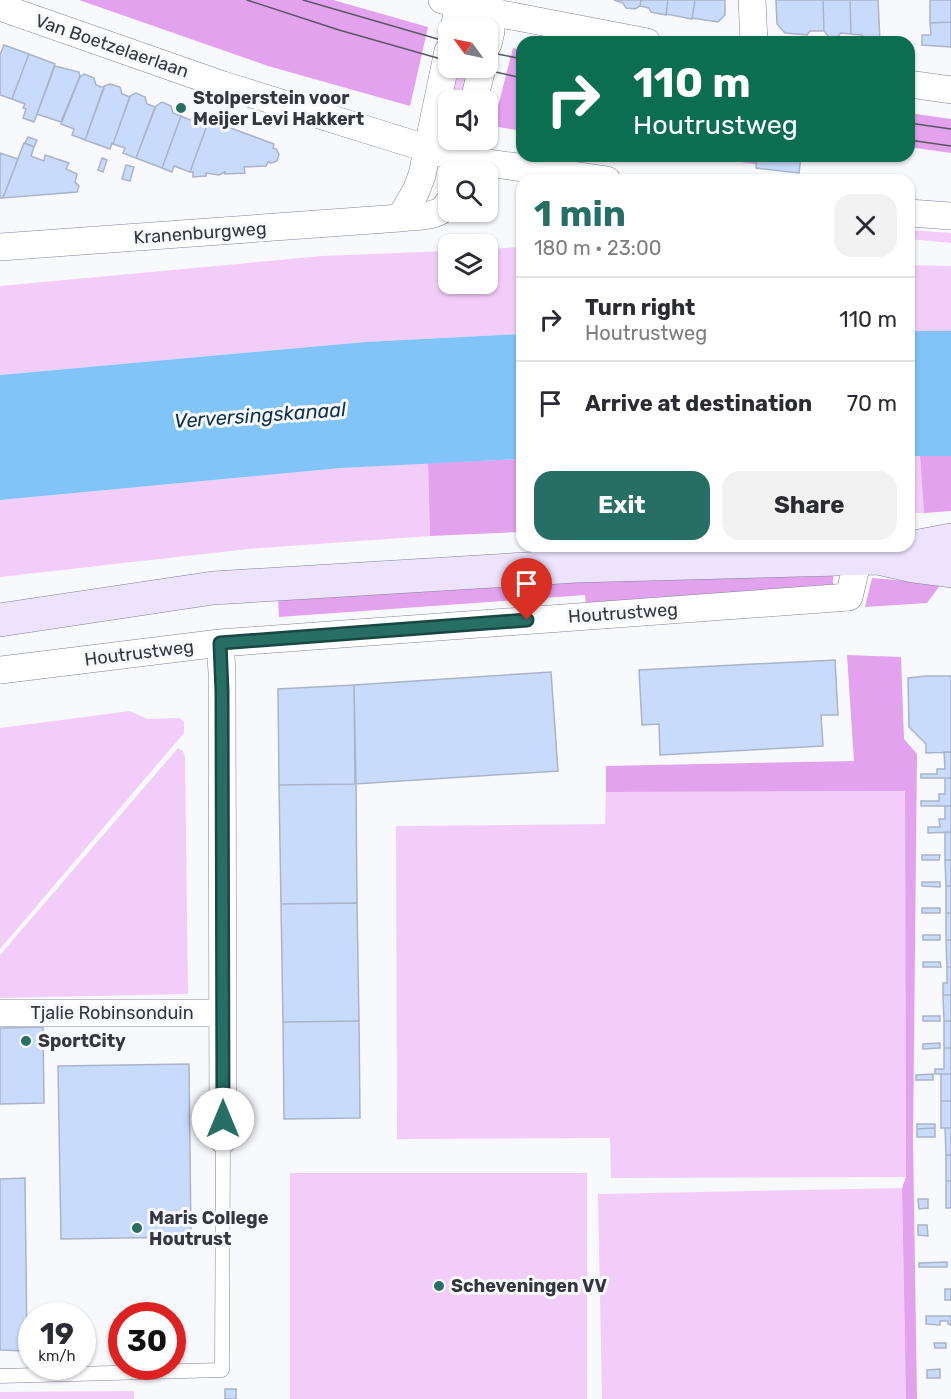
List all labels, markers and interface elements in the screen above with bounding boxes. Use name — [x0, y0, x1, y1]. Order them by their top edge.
street label: Van Boetzelaerlaan — [32, 9, 192, 83]
north arrow — [438, 18, 498, 78]
map controls — [438, 18, 498, 294]
text: 110 m — [633, 58, 751, 108]
icon: right — [534, 60, 612, 138]
place label: Stolperstein voor Meijer Levi Hakkert — [193, 87, 364, 130]
button: sound — [438, 90, 498, 150]
marker: Stolperstein voor Meijer Levi Hakkert — [174, 101, 188, 115]
text: Houtrustweg — [633, 109, 798, 141]
button: search — [438, 162, 498, 222]
text: 1 min — [534, 192, 626, 235]
button: close — [834, 194, 897, 257]
street label: Kranenburgweg — [133, 217, 267, 249]
button: layers — [438, 234, 498, 294]
text: 180 m · 23:00 — [534, 236, 661, 260]
text: Turn right — [585, 294, 695, 321]
icon: right — [534, 303, 567, 336]
text: 110 m — [839, 306, 897, 333]
text: Houtrustweg — [585, 321, 707, 345]
icon: arrive — [534, 387, 567, 420]
text: Arrive at destination — [585, 390, 812, 417]
text: 70 m — [847, 390, 897, 417]
water label: Verversingskanaal — [173, 397, 348, 433]
button: Exit — [534, 471, 710, 540]
button: Share — [722, 471, 897, 540]
pin — [501, 558, 552, 620]
icon: arrive — [510, 567, 543, 600]
street label: Houtrustweg — [567, 598, 679, 628]
street label: Houtrustweg — [83, 635, 195, 671]
street label: Tjalie Robinsonduin — [30, 1002, 194, 1024]
place label: SportCity — [38, 1030, 126, 1052]
marker: SportCity — [19, 1034, 33, 1048]
position arrow — [191, 1087, 255, 1151]
place label: Maris College Houtrust — [149, 1207, 269, 1250]
marker: Maris College Houtrust — [130, 1221, 144, 1235]
place label: Scheveningen VV — [451, 1275, 607, 1297]
marker: Scheveningen VV — [432, 1279, 446, 1293]
speed limit sign: 30 — [108, 1302, 186, 1380]
text: 19 — [40, 1316, 74, 1352]
text: km/h — [38, 1347, 76, 1365]

